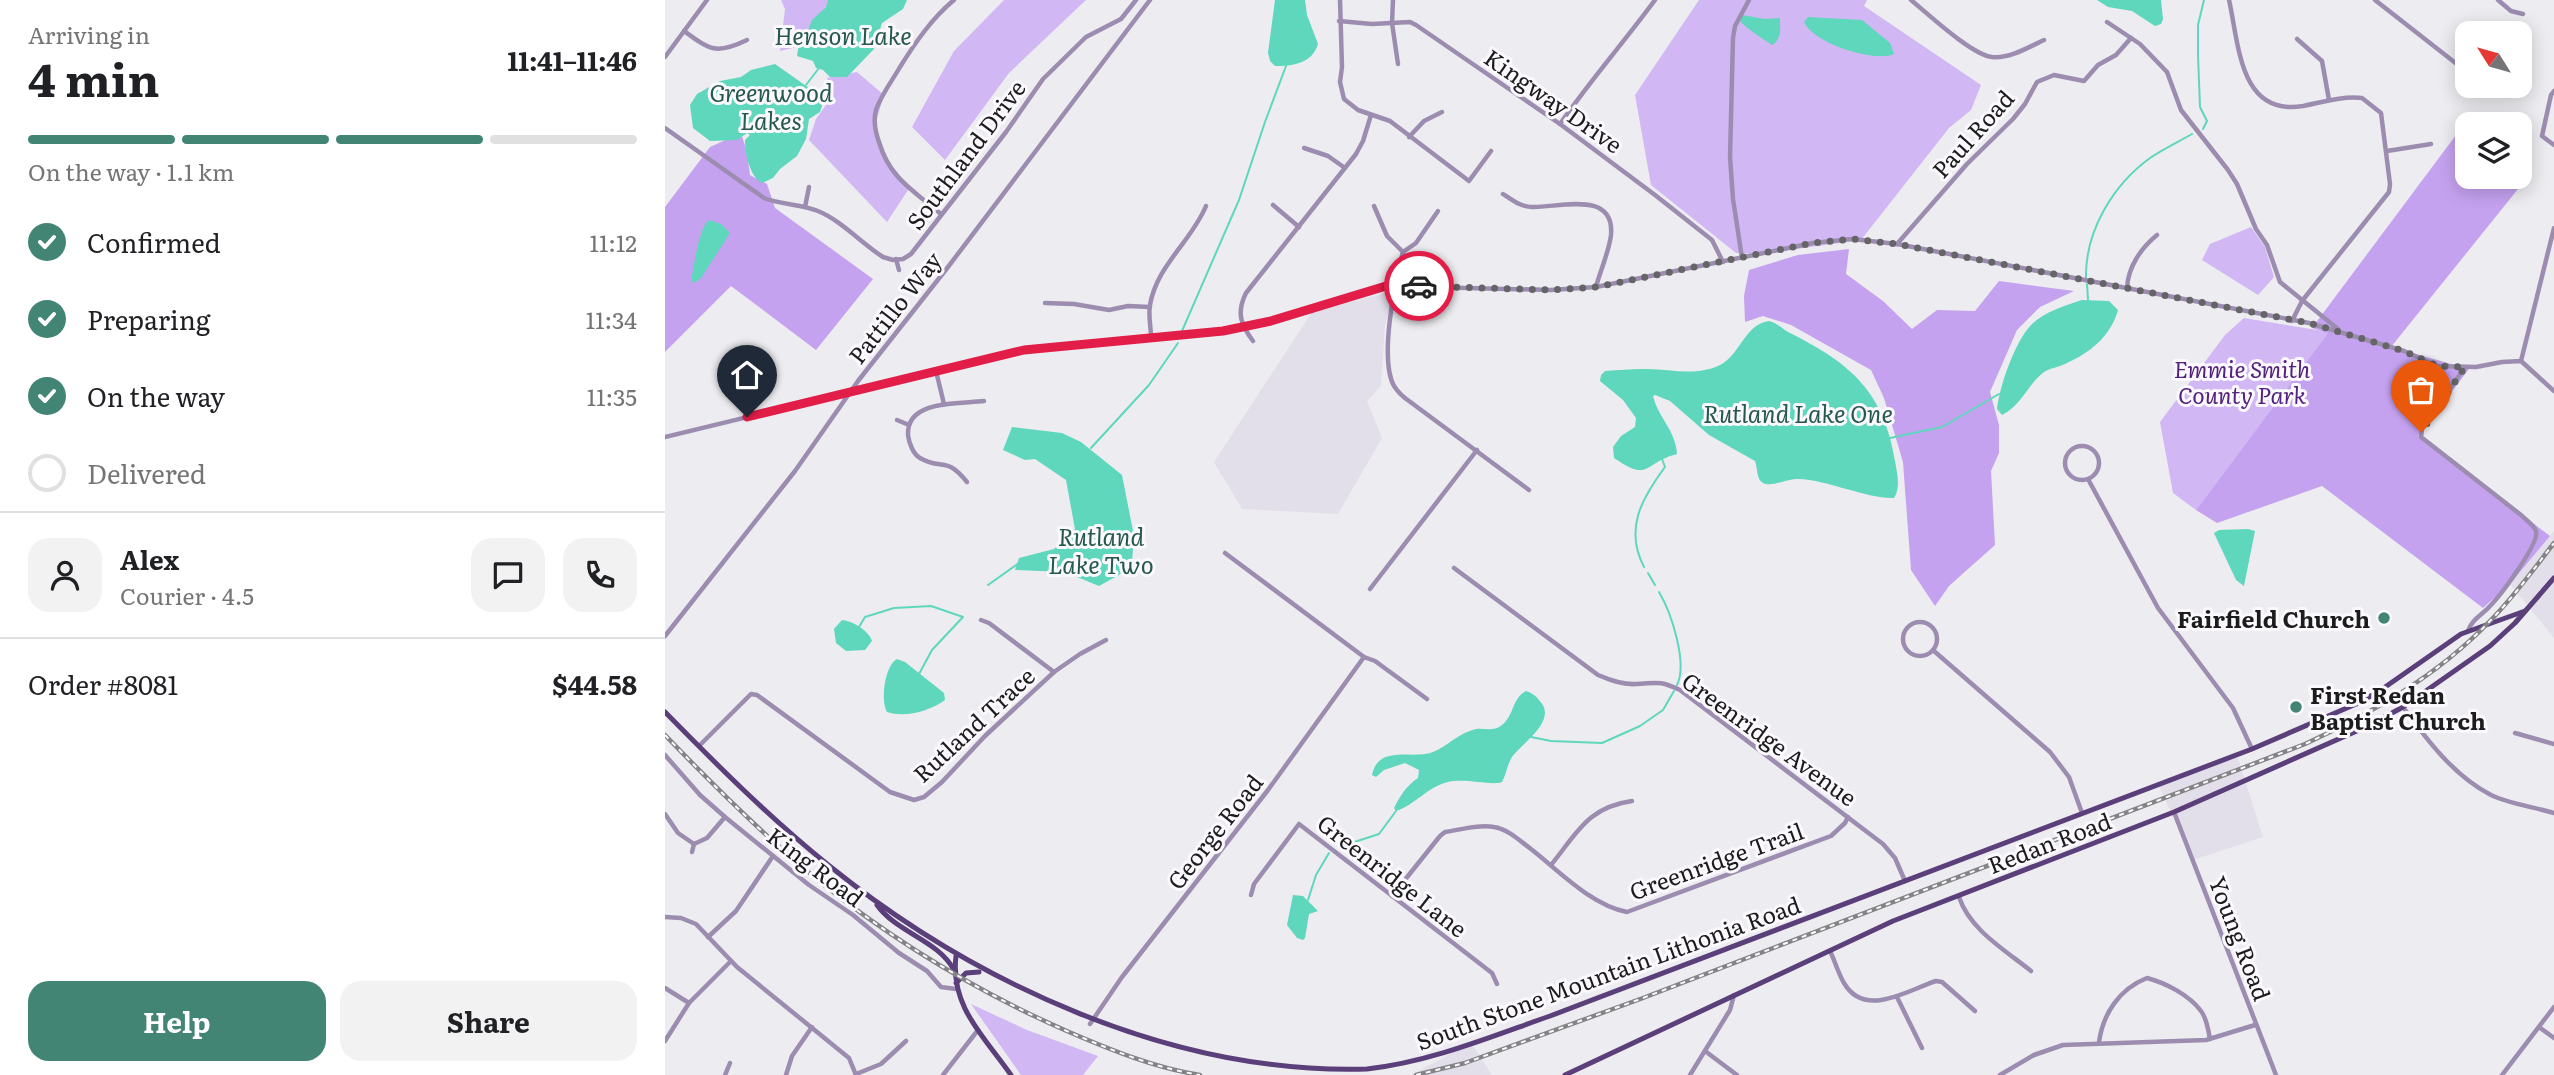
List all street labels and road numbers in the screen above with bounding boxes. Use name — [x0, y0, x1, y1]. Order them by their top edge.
street label: Kingway Drive — [1478, 40, 1630, 160]
street label: Southland Drive — [897, 72, 1033, 236]
street label: Paul Road — [1923, 81, 2021, 185]
street label: Pattillo Way — [839, 243, 949, 370]
street label: Rutland Trace — [905, 659, 1041, 789]
street label: Greenridge Avenue — [1676, 663, 1865, 813]
street label: George Road — [1158, 766, 1270, 896]
street label: Redan Road — [1982, 803, 2116, 881]
street label: Greenridge Lane — [1311, 806, 1475, 944]
street label: Greenridge Trail — [1624, 813, 1808, 907]
street label: King Road — [760, 818, 872, 914]
street label: Young Road — [2202, 871, 2280, 1005]
street label: South Stone Mountain Lithonia Road — [1411, 886, 1805, 1058]

